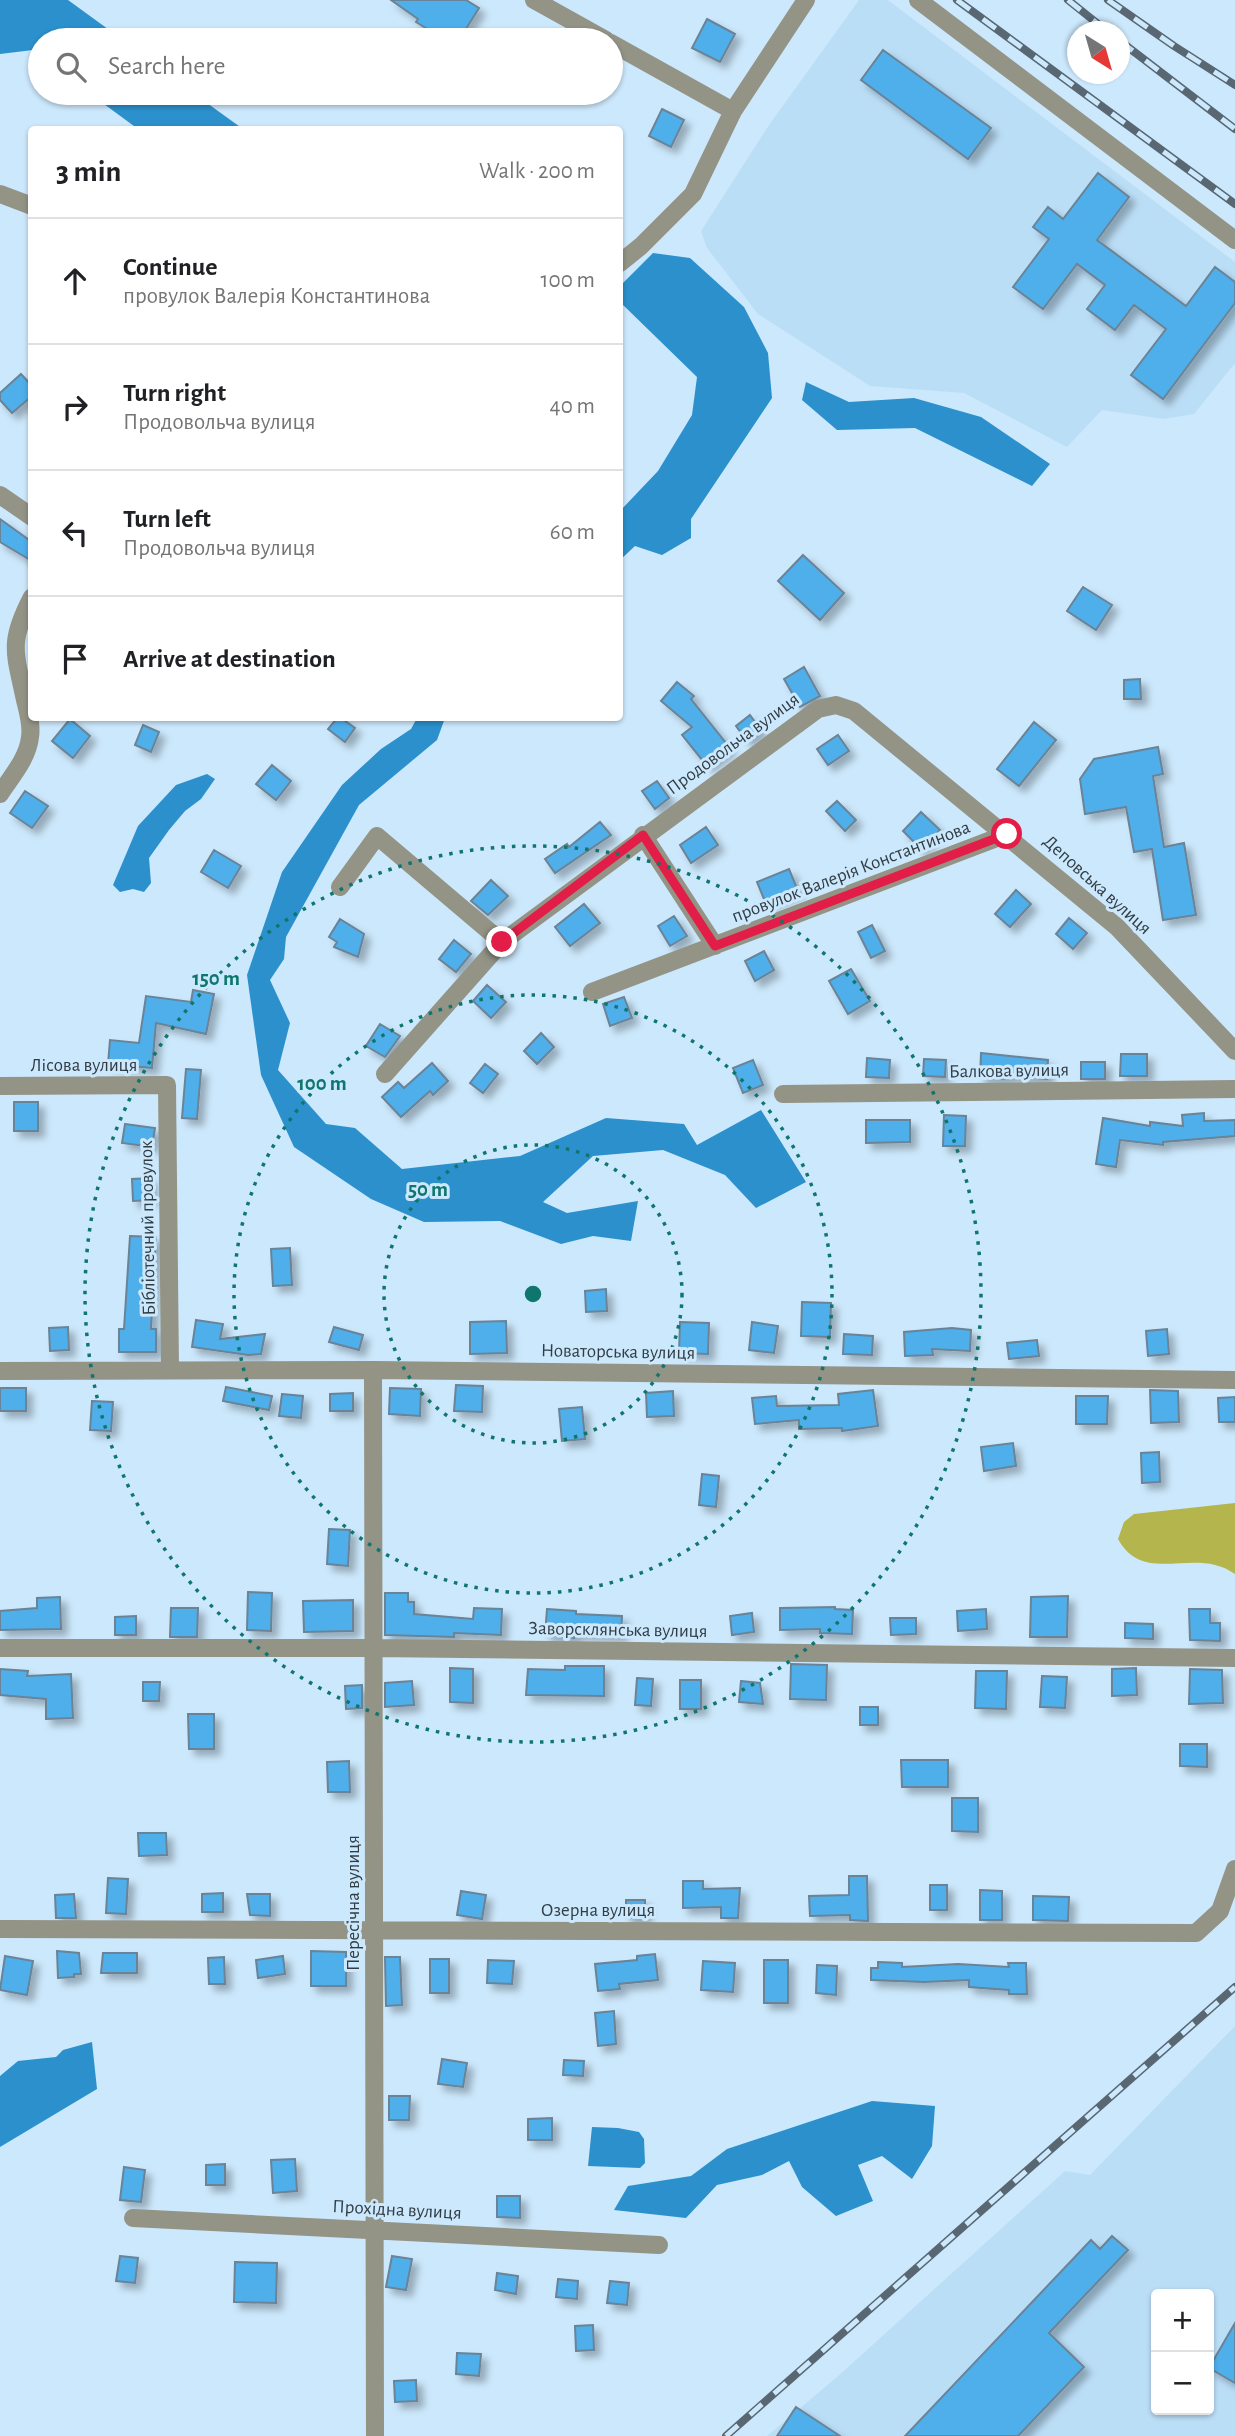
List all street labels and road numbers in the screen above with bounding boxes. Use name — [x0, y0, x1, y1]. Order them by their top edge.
street label: Продовольча вулиця — [663, 690, 803, 798]
street label: провулок Валерія Константинова — [729, 818, 973, 926]
street label: Деповська вулиця — [1039, 832, 1155, 938]
street label: Лісова вулиця — [30, 1056, 138, 1075]
street label: Балкова вулиця — [949, 1060, 1069, 1082]
street label: Бібліотечний провулок — [137, 1140, 159, 1316]
street label: Новаторська вулиця — [541, 1341, 695, 1363]
street label: Заворсклянська вулиця — [528, 1619, 708, 1641]
street label: Пересічна вулиця — [344, 1835, 363, 1971]
street label: Озерна вулиця — [541, 1901, 655, 1920]
street label: Прохідна вулиця — [332, 2197, 462, 2223]

